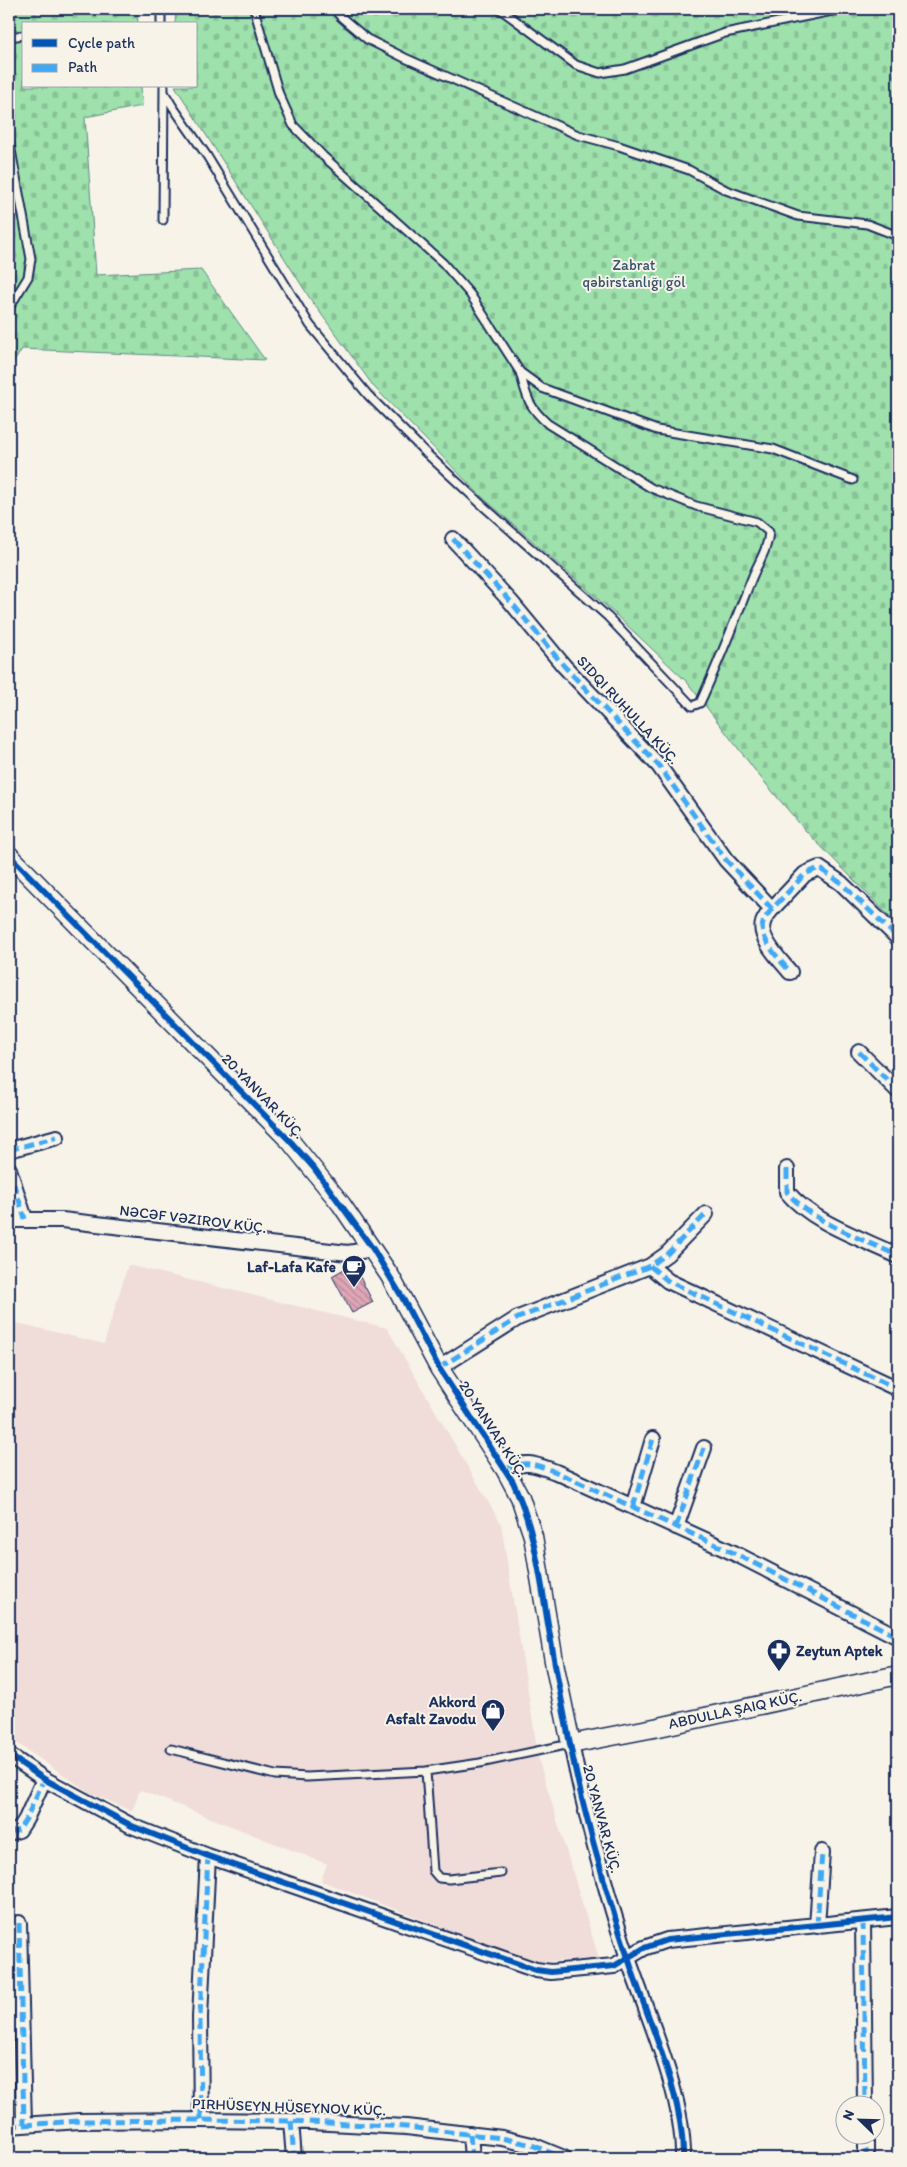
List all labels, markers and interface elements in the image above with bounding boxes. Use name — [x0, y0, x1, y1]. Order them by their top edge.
legend — [22, 22, 198, 88]
text: Cycle path — [68, 34, 135, 52]
text: Path — [68, 58, 97, 76]
park label: Zabrat qəbirstanlığı göl — [583, 256, 686, 291]
street label: SIDQI RUHULLA KÜÇ. — [573, 652, 683, 768]
street label: 20 YANVAR KÜÇ. — [218, 1050, 308, 1142]
street label: NƏCƏF VƏZIROV KÜÇ. — [119, 1201, 267, 1237]
cafe icon: Laf-Lafa Kafe — [341, 1254, 367, 1288]
place label: Laf-Lafa Kafe — [247, 1258, 336, 1276]
street label: 20 YANVAR KÜÇ. — [455, 1377, 531, 1481]
pharmacy icon: Zeytun Aptek — [766, 1638, 792, 1672]
place label: Zeytun Aptek — [796, 1642, 883, 1661]
street label: ABDULLA ŞAIQ KÜÇ. — [667, 1687, 803, 1733]
place label: Akkord Asfalt Zavodu — [385, 1693, 477, 1728]
shop icon: Akkord Asfalt Zavodu — [480, 1698, 506, 1732]
street label: 20 YANVAR KÜÇ. — [579, 1763, 625, 1875]
north arrow — [834, 2094, 884, 2144]
street label: PIRHÜSEYN HÜSEYNOV KÜÇ. — [192, 2095, 386, 2119]
text: N — [839, 2107, 858, 2123]

